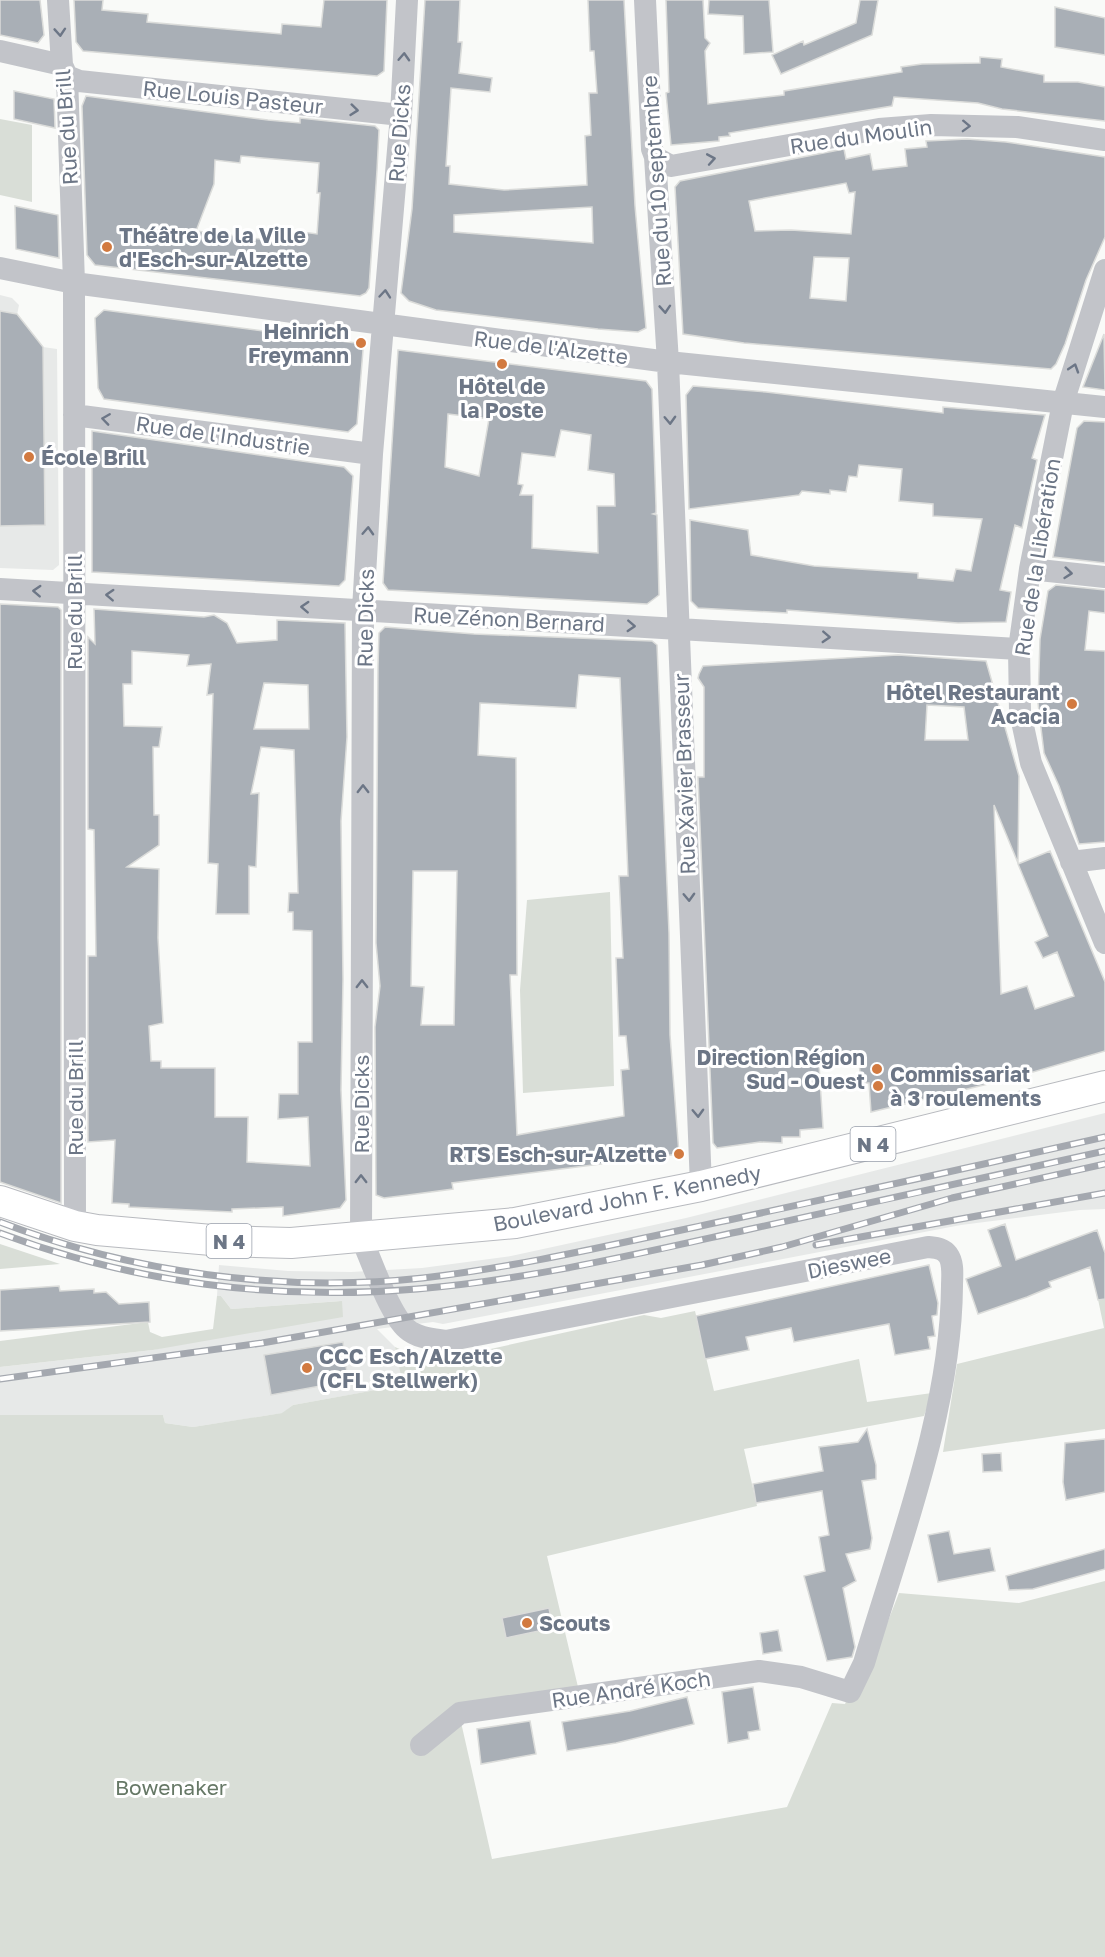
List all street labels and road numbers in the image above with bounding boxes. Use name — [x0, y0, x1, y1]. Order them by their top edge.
street label: Rue du Brill — [49, 68, 83, 186]
street label: Rue du 10 septembre — [636, 74, 676, 288]
street label: Rue Louis Pasteur — [142, 75, 324, 119]
street label: Rue Dicks — [383, 83, 415, 183]
street label: Rue du Moulin — [788, 113, 934, 159]
street label: Rue de l'Alzette — [472, 325, 630, 369]
street label: Rue de l'Industrie — [134, 410, 312, 460]
street label: Rue de la Libération — [1009, 456, 1065, 658]
street label: Rue du Brill — [61, 554, 87, 670]
street label: Rue Dicks — [351, 568, 379, 668]
street label: Rue Zénon Bernard — [412, 601, 606, 637]
street label: Rue Xavier Brasseur — [667, 673, 701, 875]
street label: Rue du Brill — [62, 1040, 88, 1156]
street label: Rue Dicks — [348, 1055, 374, 1153]
road number: N 4 — [850, 1127, 896, 1161]
street label: Boulevard John F. Kennedy — [491, 1159, 763, 1237]
road number: N 4 — [206, 1224, 252, 1258]
street label: Dieswee — [805, 1242, 893, 1284]
street label: Rue André Koch — [550, 1665, 712, 1713]

